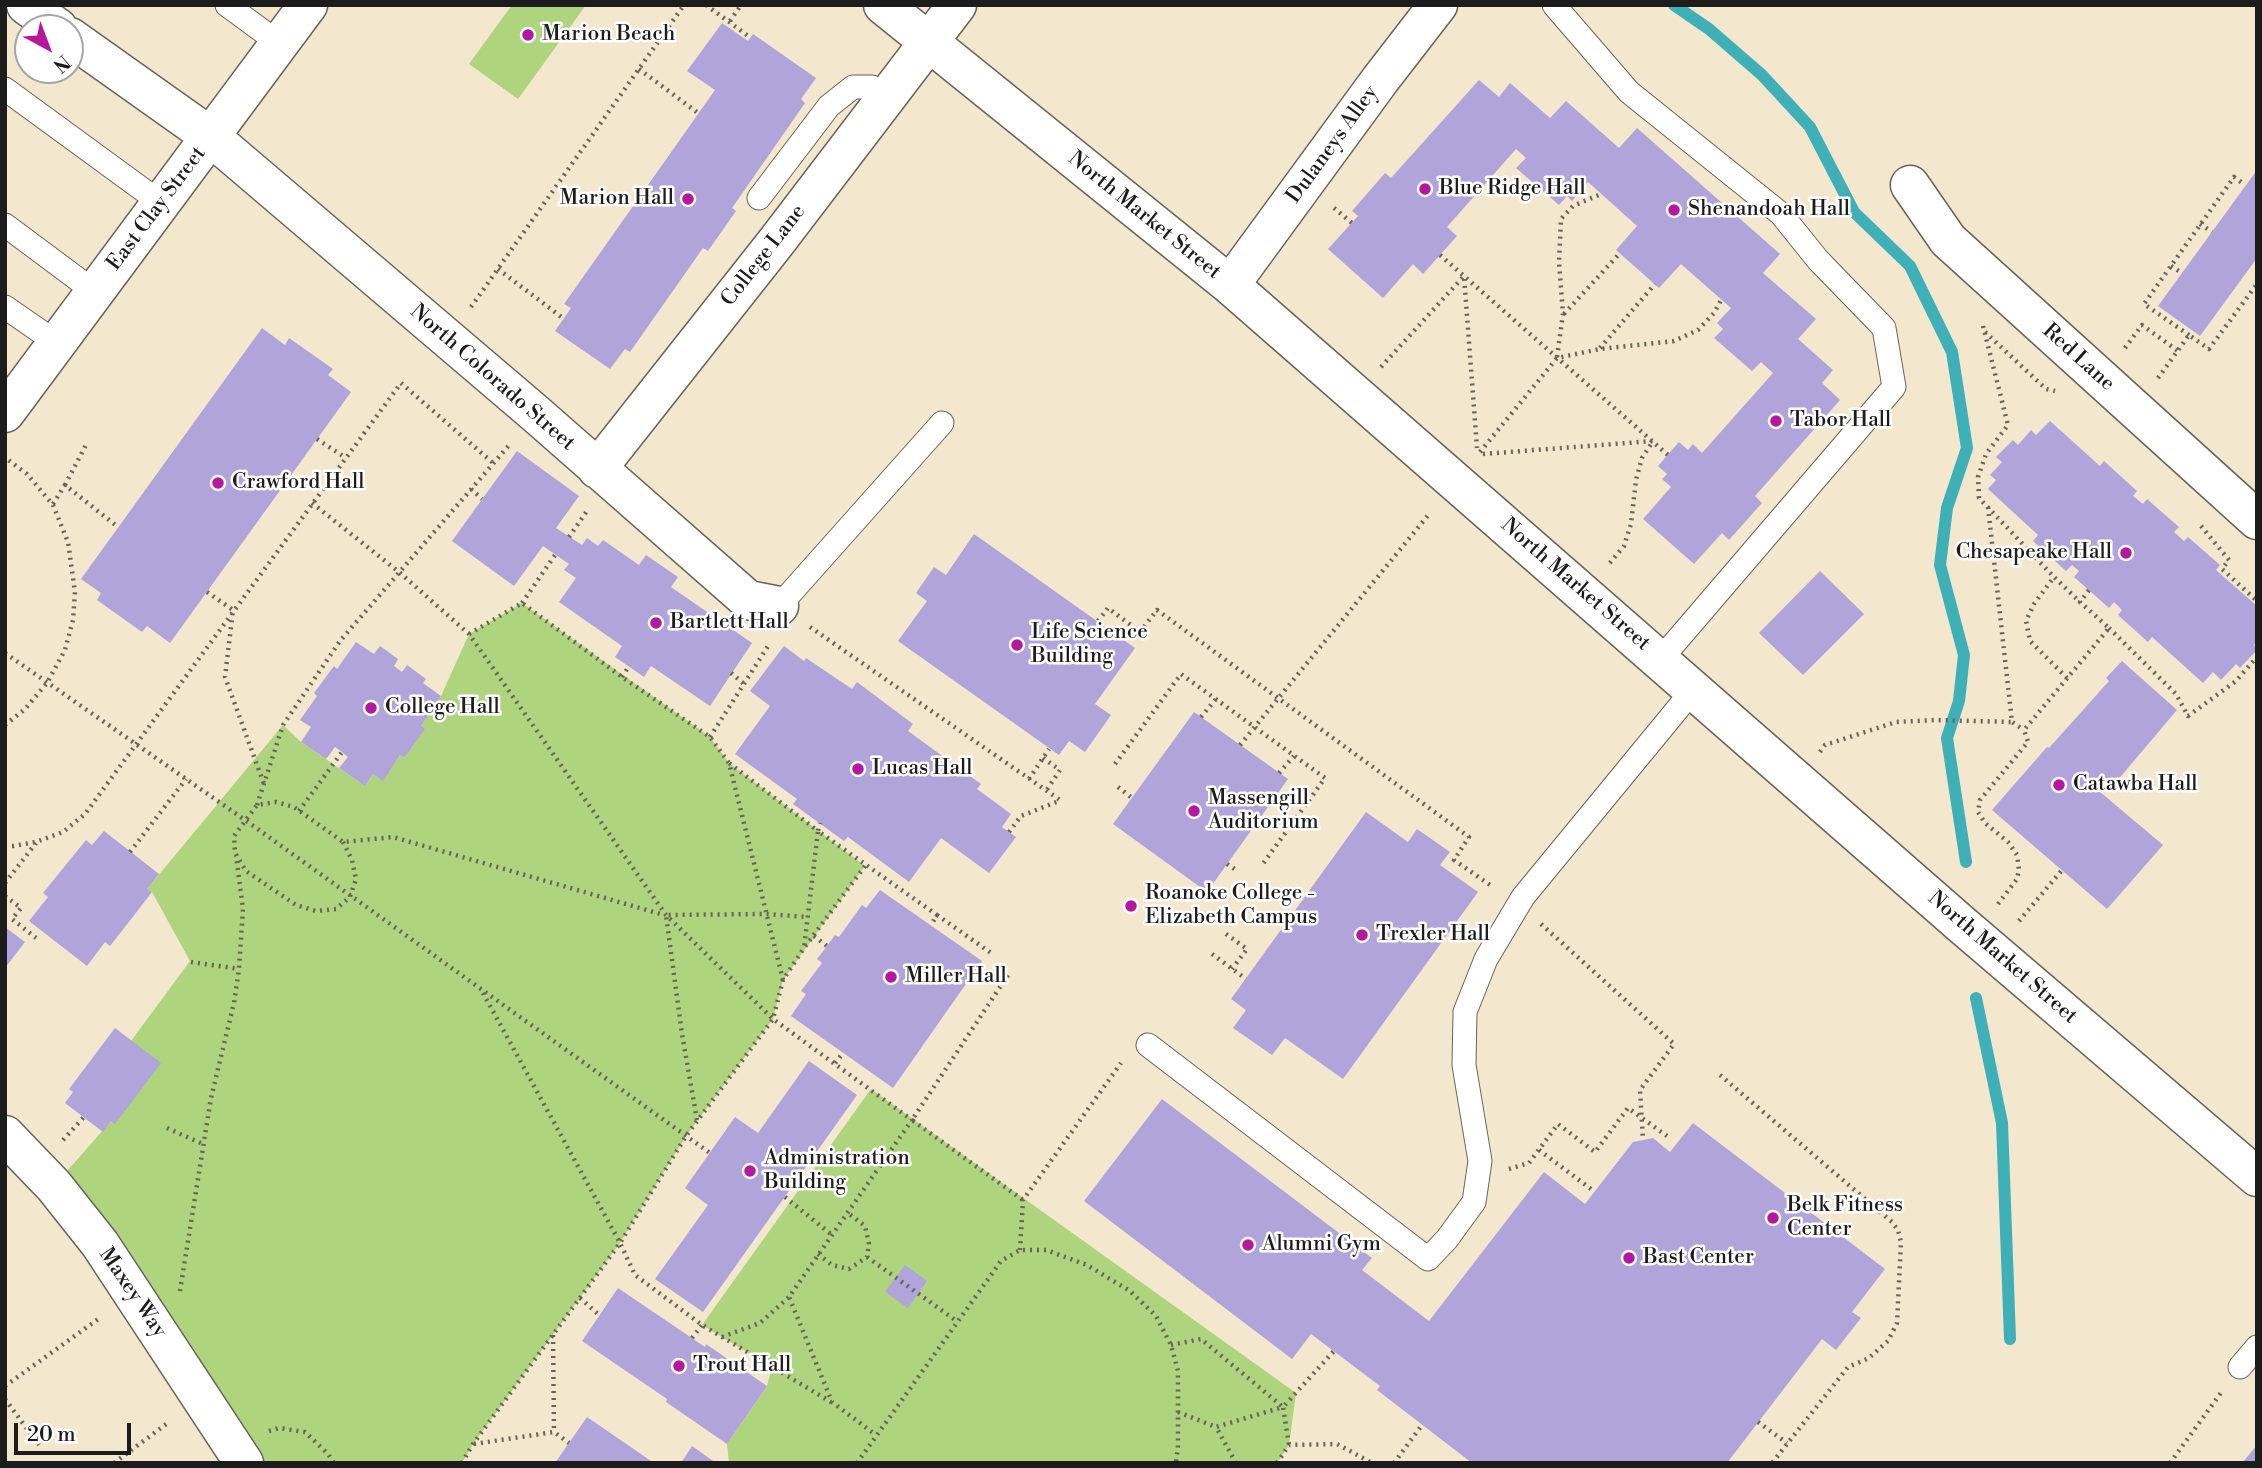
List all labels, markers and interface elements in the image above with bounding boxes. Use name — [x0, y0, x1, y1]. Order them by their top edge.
north arrow — [14, 14, 84, 84]
place label: Marion Beach — [542, 22, 675, 48]
marker: Marion Beach — [520, 27, 536, 43]
text: N — [48, 49, 75, 77]
street label: Dulaneys Alley — [1282, 81, 1384, 209]
street label: East Clay Street — [102, 142, 212, 276]
street label: North Market Street — [1062, 147, 1226, 285]
place label: Blue Ridge Hall — [1439, 176, 1586, 202]
marker: Blue Ridge Hall — [1417, 181, 1433, 197]
place label: Marion Hall — [560, 186, 674, 212]
marker: Marion Hall — [680, 191, 696, 207]
place label: Shenandoah Hall — [1688, 197, 1850, 223]
street label: College Lane — [716, 200, 812, 312]
marker: Shenandoah Hall — [1666, 202, 1682, 218]
street label: North Colorado Street — [404, 300, 580, 456]
street label: Red Lane — [2037, 319, 2119, 397]
place label: Tabor Hall — [1790, 408, 1891, 434]
marker: Tabor Hall — [1768, 413, 1784, 429]
place label: Crawford Hall — [232, 470, 364, 496]
marker: Crawford Hall — [210, 475, 226, 491]
street label: North Market Street — [1495, 513, 1655, 657]
place label: Chesapeake Hall — [1956, 540, 2112, 566]
marker: Chesapeake Hall — [2118, 545, 2134, 561]
place label: Bartlett Hall — [670, 610, 789, 636]
marker: Bartlett Hall — [648, 615, 664, 631]
place label: Life Science Building — [1031, 620, 1148, 670]
marker: Life Science Building — [1009, 637, 1025, 653]
place label: College Hall — [385, 695, 500, 721]
marker: College Hall — [363, 700, 379, 716]
place label: Lucas Hall — [872, 756, 973, 782]
marker: Lucas Hall — [850, 761, 866, 777]
place label: Catawba Hall — [2073, 772, 2198, 798]
marker: Catawba Hall — [2051, 777, 2067, 793]
place label: Massengill Auditorium — [1208, 786, 1319, 836]
marker: Massengill Auditorium — [1186, 803, 1202, 819]
place label: Roanoke College - Elizabeth Campus — [1145, 881, 1317, 931]
street label: North Market Street — [1922, 886, 2082, 1030]
marker: Roanoke College - Elizabeth Campus — [1123, 898, 1139, 914]
place label: Trexler Hall — [1376, 922, 1490, 948]
marker: Trexler Hall — [1354, 927, 1370, 943]
place label: Miller Hall — [905, 964, 1007, 990]
marker: Miller Hall — [883, 969, 899, 985]
place label: Administration Building — [764, 1146, 910, 1196]
marker: Administration Building — [742, 1163, 758, 1179]
place label: Belk Fitness Center — [1787, 1193, 1903, 1243]
marker: Belk Fitness Center — [1765, 1210, 1781, 1226]
place label: Alumni Gym — [1262, 1232, 1381, 1258]
marker: Alumni Gym — [1240, 1237, 1256, 1253]
street label: Maxey Way — [93, 1243, 171, 1343]
place label: Bast Center — [1643, 1245, 1754, 1271]
marker: Bast Center — [1621, 1250, 1637, 1266]
place label: Trout Hall — [693, 1353, 791, 1379]
marker: Trout Hall — [671, 1358, 687, 1374]
scale bar — [18, 1408, 135, 1452]
text: 20 m — [27, 1422, 76, 1448]

